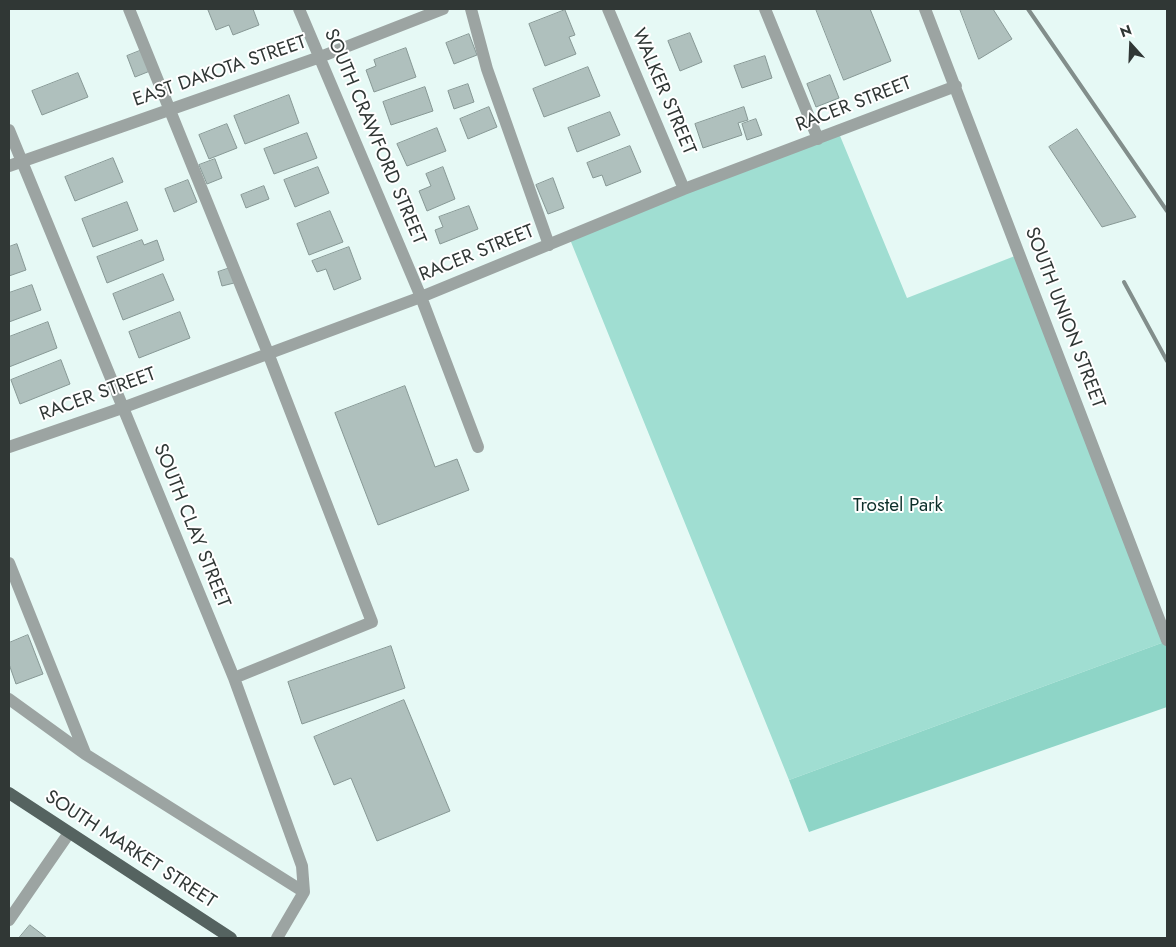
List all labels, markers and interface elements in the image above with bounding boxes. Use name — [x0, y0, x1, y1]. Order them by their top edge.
north arrow — [1106, 20, 1156, 70]
text: N — [1117, 20, 1135, 42]
street label: WALKER STREET — [626, 25, 700, 159]
street label: SOUTH CRAWFORD STREET — [318, 26, 430, 248]
street label: EAST DAKOTA STREET — [130, 32, 310, 112]
street label: RACER STREET — [793, 72, 915, 138]
street label: RACER STREET — [416, 221, 538, 287]
street label: SOUTH UNION STREET — [1019, 224, 1109, 412]
street label: RACER STREET — [37, 363, 159, 427]
street label: SOUTH CLAY STREET — [148, 441, 234, 611]
park label: Trostel Park — [853, 495, 943, 517]
street label: SOUTH MARKET STREET — [40, 786, 220, 914]

